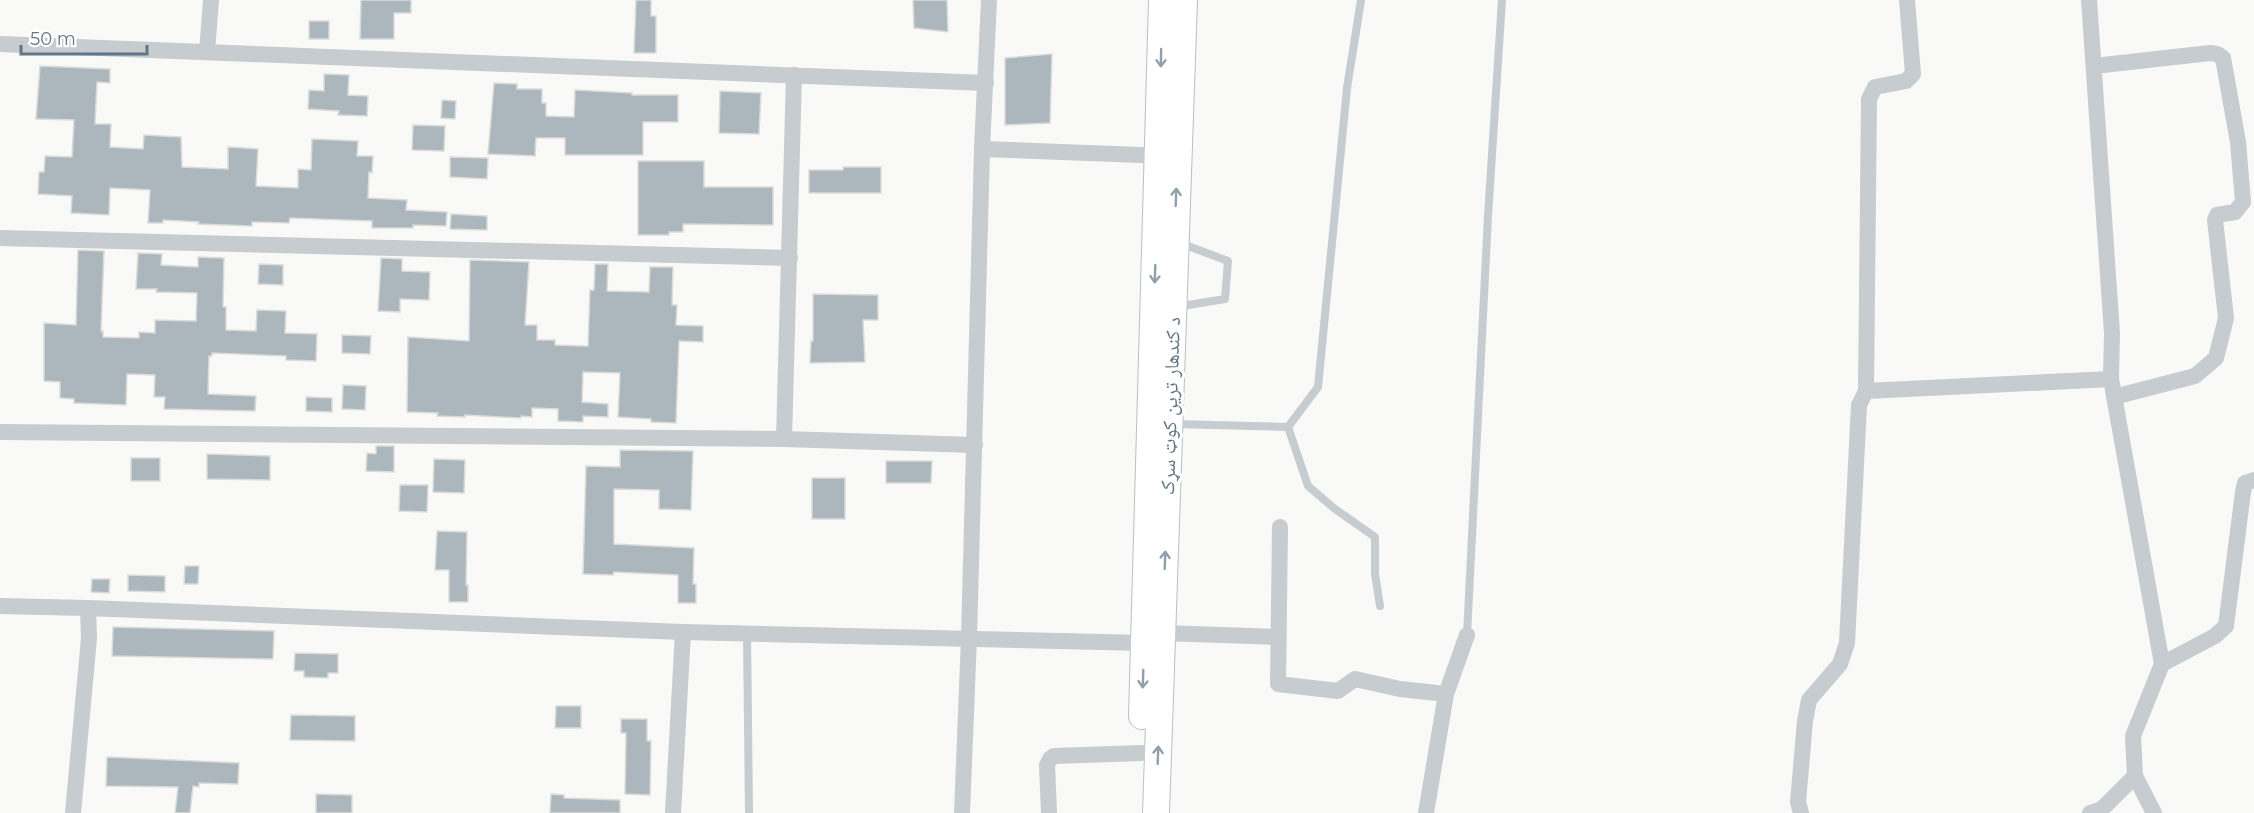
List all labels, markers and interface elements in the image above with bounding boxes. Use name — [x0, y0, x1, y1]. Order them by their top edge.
scale bar — [21, 18, 147, 56]
text: 50 m — [30, 28, 76, 50]
one-way arrow — [1155, 48, 1166, 68]
one-way arrow — [1171, 187, 1182, 207]
one-way arrow — [1149, 264, 1161, 284]
street label: د کندهار ترين کوټ سړک — [1155, 317, 1186, 495]
one-way arrow — [1159, 550, 1171, 570]
one-way arrow — [1138, 669, 1149, 689]
one-way arrow — [1153, 745, 1164, 765]

